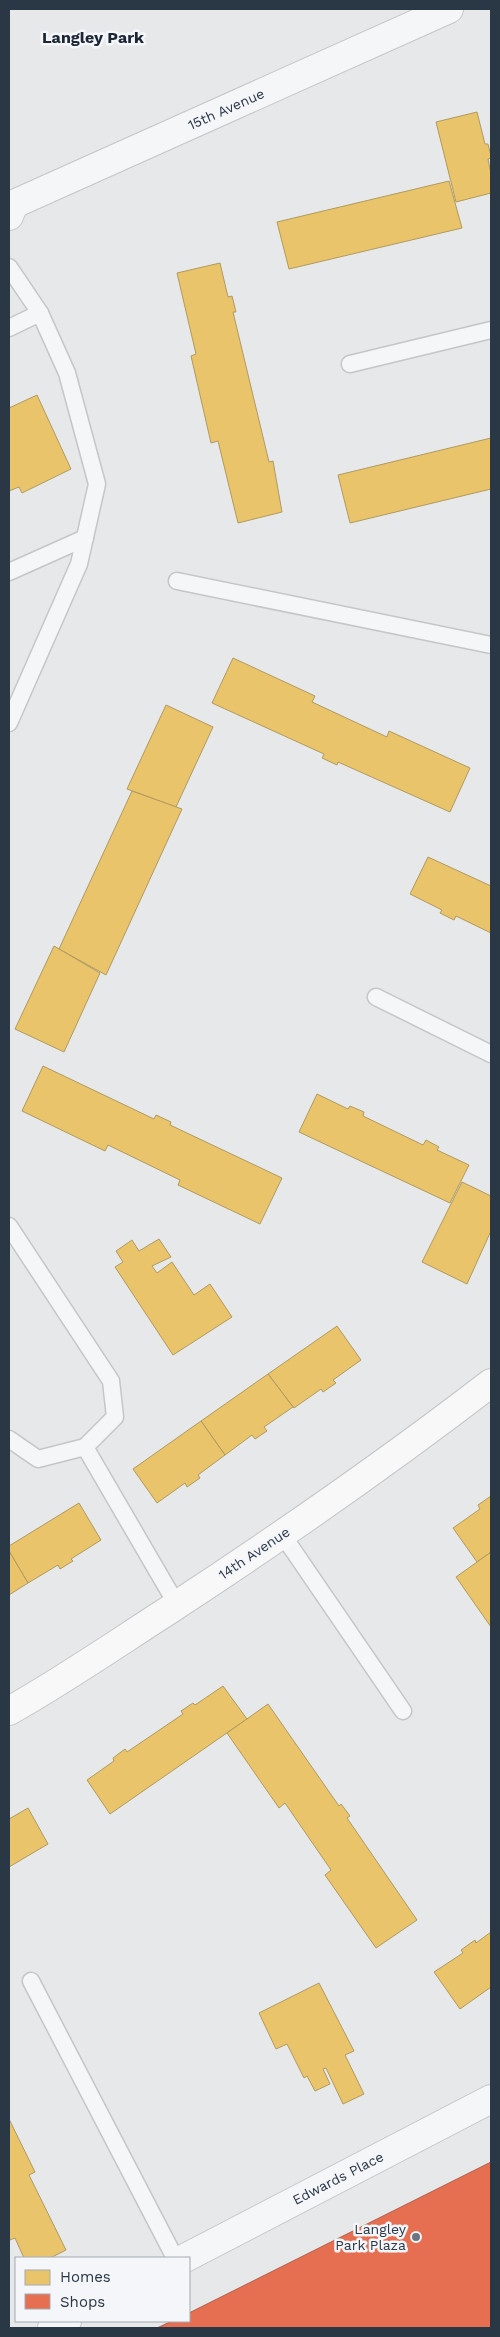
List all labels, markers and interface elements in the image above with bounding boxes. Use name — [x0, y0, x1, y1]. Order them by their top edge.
district label: Langley Park — [42, 28, 144, 47]
street label: 15th Avenue — [185, 85, 267, 133]
street label: 14th Avenue — [215, 1523, 293, 1583]
street label: Edwards Place — [290, 2148, 386, 2208]
place label: Langley Park Plaza — [335, 2221, 407, 2253]
marker: Langley Park Plaza — [410, 2231, 422, 2243]
legend — [15, 2257, 190, 2322]
text: Homes — [60, 2268, 111, 2286]
text: Shops — [60, 2293, 105, 2311]

